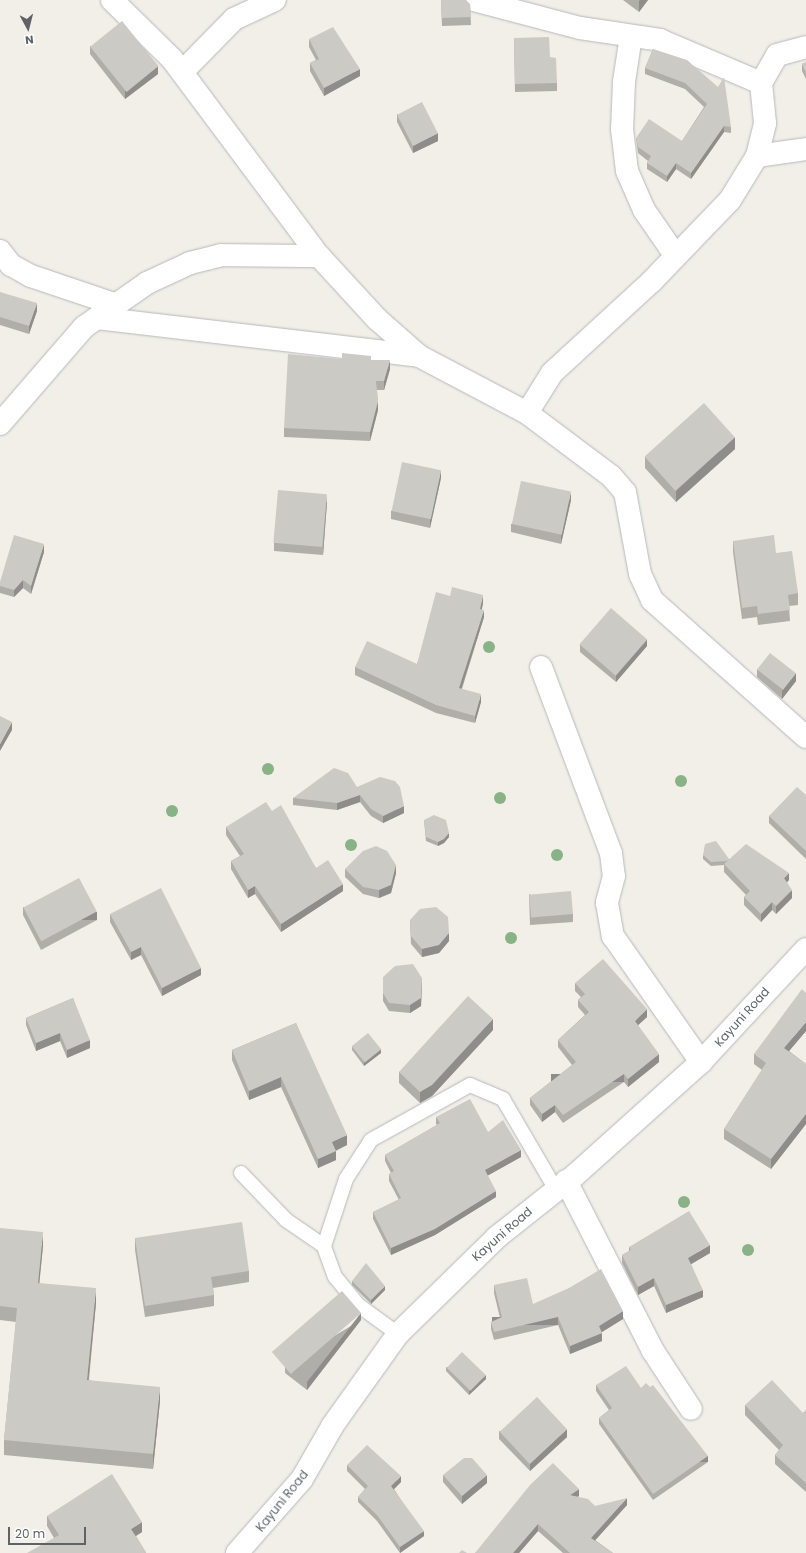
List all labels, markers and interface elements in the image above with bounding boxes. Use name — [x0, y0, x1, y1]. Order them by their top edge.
north arrow — [8, 8, 48, 48]
text: N — [24, 31, 35, 48]
street label: Kayuni Road — [712, 984, 772, 1050]
street label: Kayuni Road — [469, 1204, 535, 1264]
street label: Kayuni Road — [253, 1467, 311, 1535]
scale bar — [10, 1519, 88, 1545]
text: 20 m — [15, 1525, 45, 1542]

